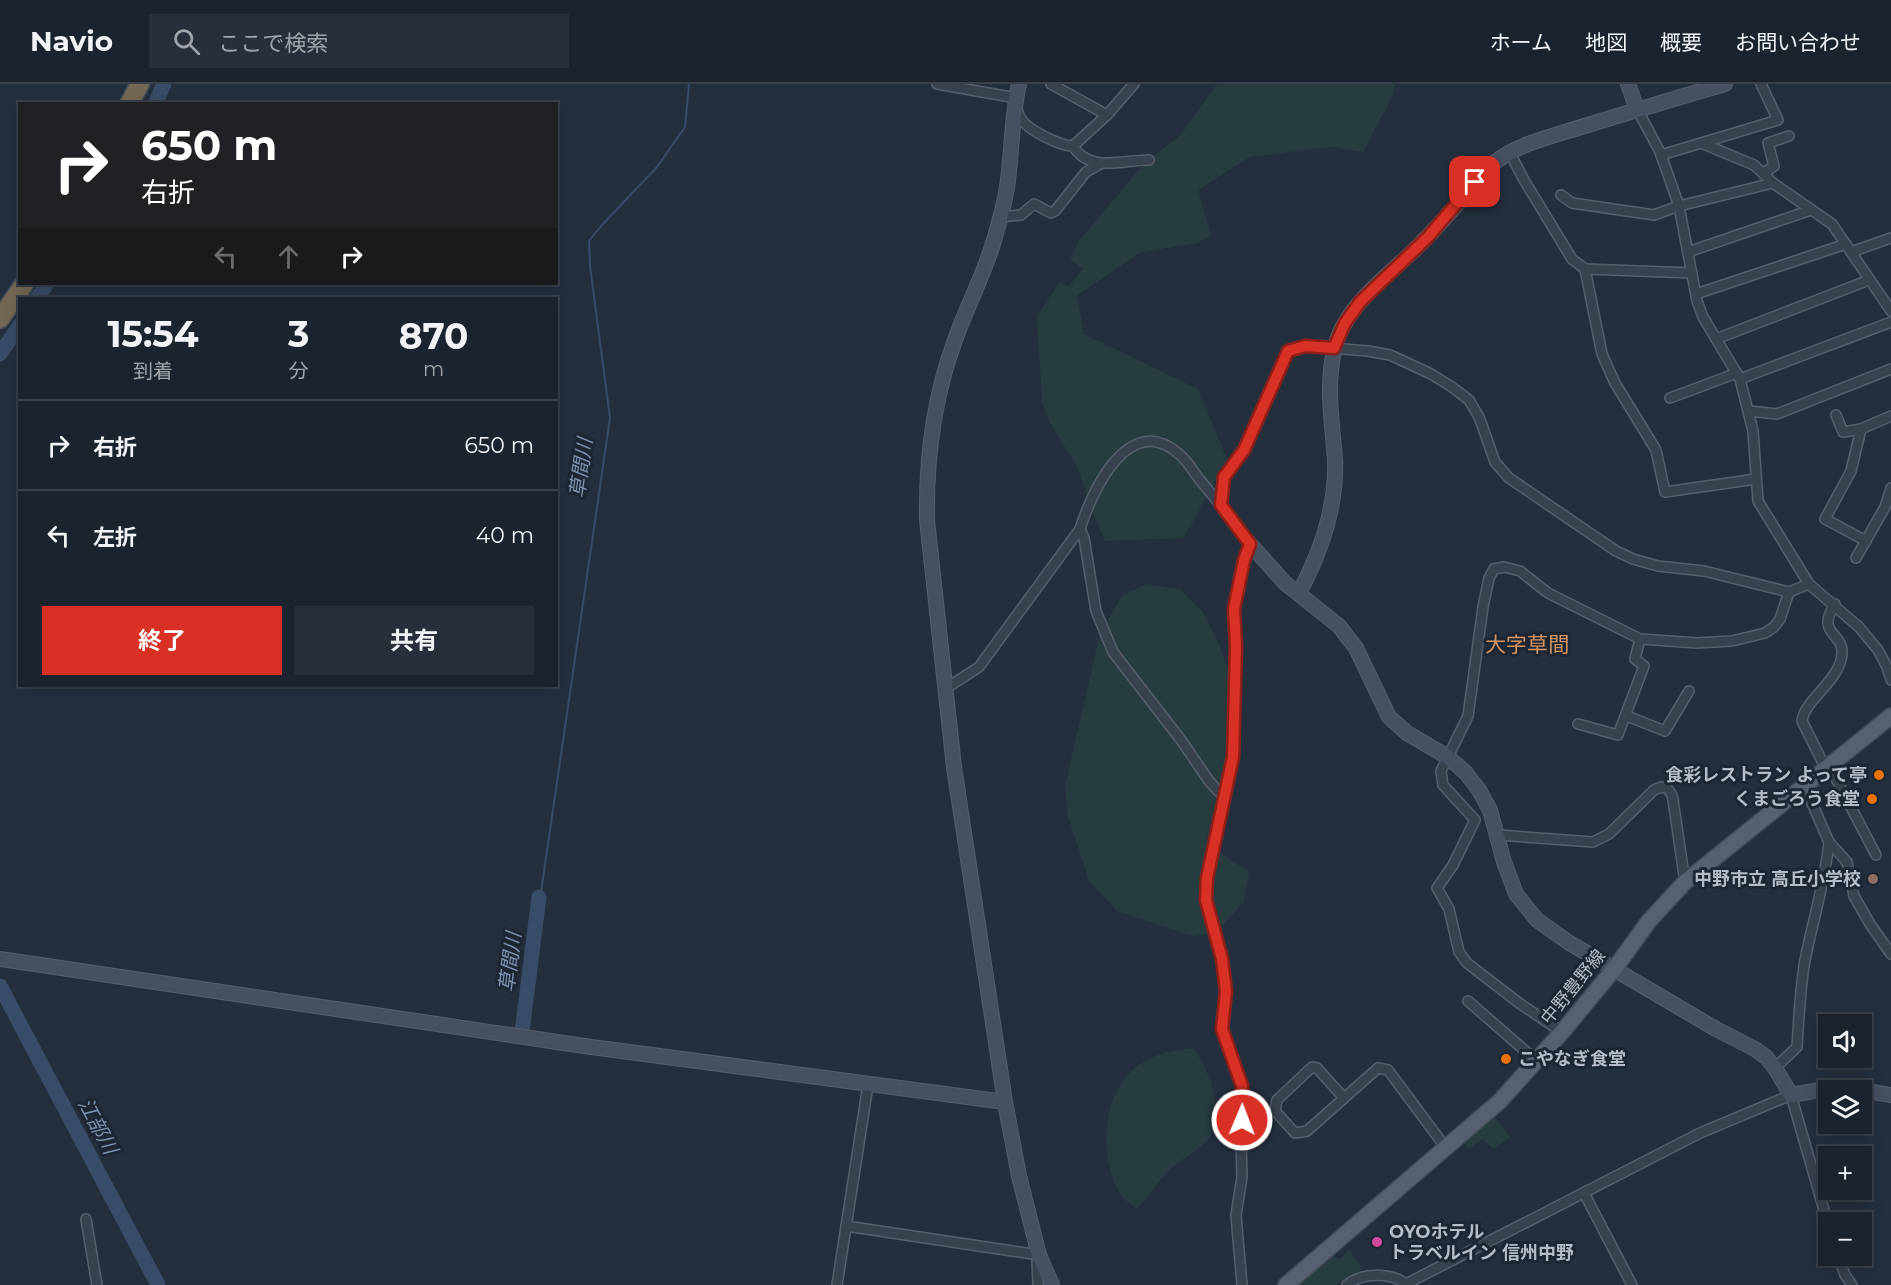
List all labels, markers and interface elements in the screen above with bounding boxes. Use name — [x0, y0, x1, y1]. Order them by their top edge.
search box — [149, 14, 569, 68]
text: Navio — [30, 24, 113, 58]
icon: search — [170, 25, 203, 58]
text: ここで検索 — [218, 30, 328, 57]
text: ホーム — [1490, 30, 1552, 55]
text: 地図 — [1585, 30, 1627, 55]
text: 概要 — [1660, 30, 1702, 55]
text: お問い合わせ — [1735, 30, 1861, 55]
text: 650 m — [141, 119, 277, 171]
icon: right — [42, 126, 120, 204]
pin — [1449, 156, 1500, 207]
icon: arrive — [1458, 165, 1491, 198]
text: 右折 — [141, 176, 195, 209]
icon: left — [209, 240, 242, 273]
icon: ahead — [272, 240, 305, 273]
icon: right — [335, 240, 368, 273]
text: 15:54 — [107, 312, 199, 356]
text: 3 — [288, 312, 309, 356]
text: 870 — [399, 314, 469, 358]
text: m — [423, 357, 444, 381]
text: 到着 — [133, 359, 173, 383]
text: 分 — [289, 359, 309, 383]
icon: right — [42, 429, 75, 462]
text: 650 m — [464, 432, 534, 459]
text: 右折 — [93, 434, 137, 461]
water label: 草間川 — [565, 435, 597, 499]
icon: left — [42, 519, 75, 552]
text: 40 m — [476, 522, 534, 549]
text: 左折 — [93, 524, 137, 551]
button: 終了 — [42, 606, 282, 675]
button: 共有 — [294, 606, 534, 675]
district label: 大字草間 — [1485, 632, 1569, 657]
place label: 食彩レストラン よって亭 — [1665, 764, 1867, 786]
marker: 食彩レストラン よって亭 — [1872, 768, 1886, 782]
place label: くまごろう食堂 — [1734, 788, 1860, 810]
marker: くまごろう食堂 — [1865, 792, 1879, 806]
place label: 中野市立 高丘小学校 — [1694, 868, 1861, 890]
marker: 中野市立 高丘小学校 — [1866, 872, 1880, 886]
water label: 草間川 — [494, 929, 526, 993]
street label: 中野豊野線 — [1536, 945, 1610, 1029]
map controls — [1818, 1014, 1872, 1266]
button: sound — [1818, 1014, 1872, 1068]
place label: こやなぎ食堂 — [1518, 1048, 1626, 1070]
marker: こやなぎ食堂 — [1499, 1052, 1513, 1066]
button: layers — [1818, 1080, 1872, 1134]
position arrow — [1210, 1088, 1274, 1152]
water label: 江部川 — [73, 1094, 124, 1160]
button: + — [1818, 1146, 1872, 1200]
button: − — [1818, 1212, 1872, 1266]
place label: OYOホテル トラベルイン 信州中野 — [1389, 1221, 1574, 1264]
marker: OYOホテル トラベルイン 信州中野 — [1370, 1235, 1384, 1249]

